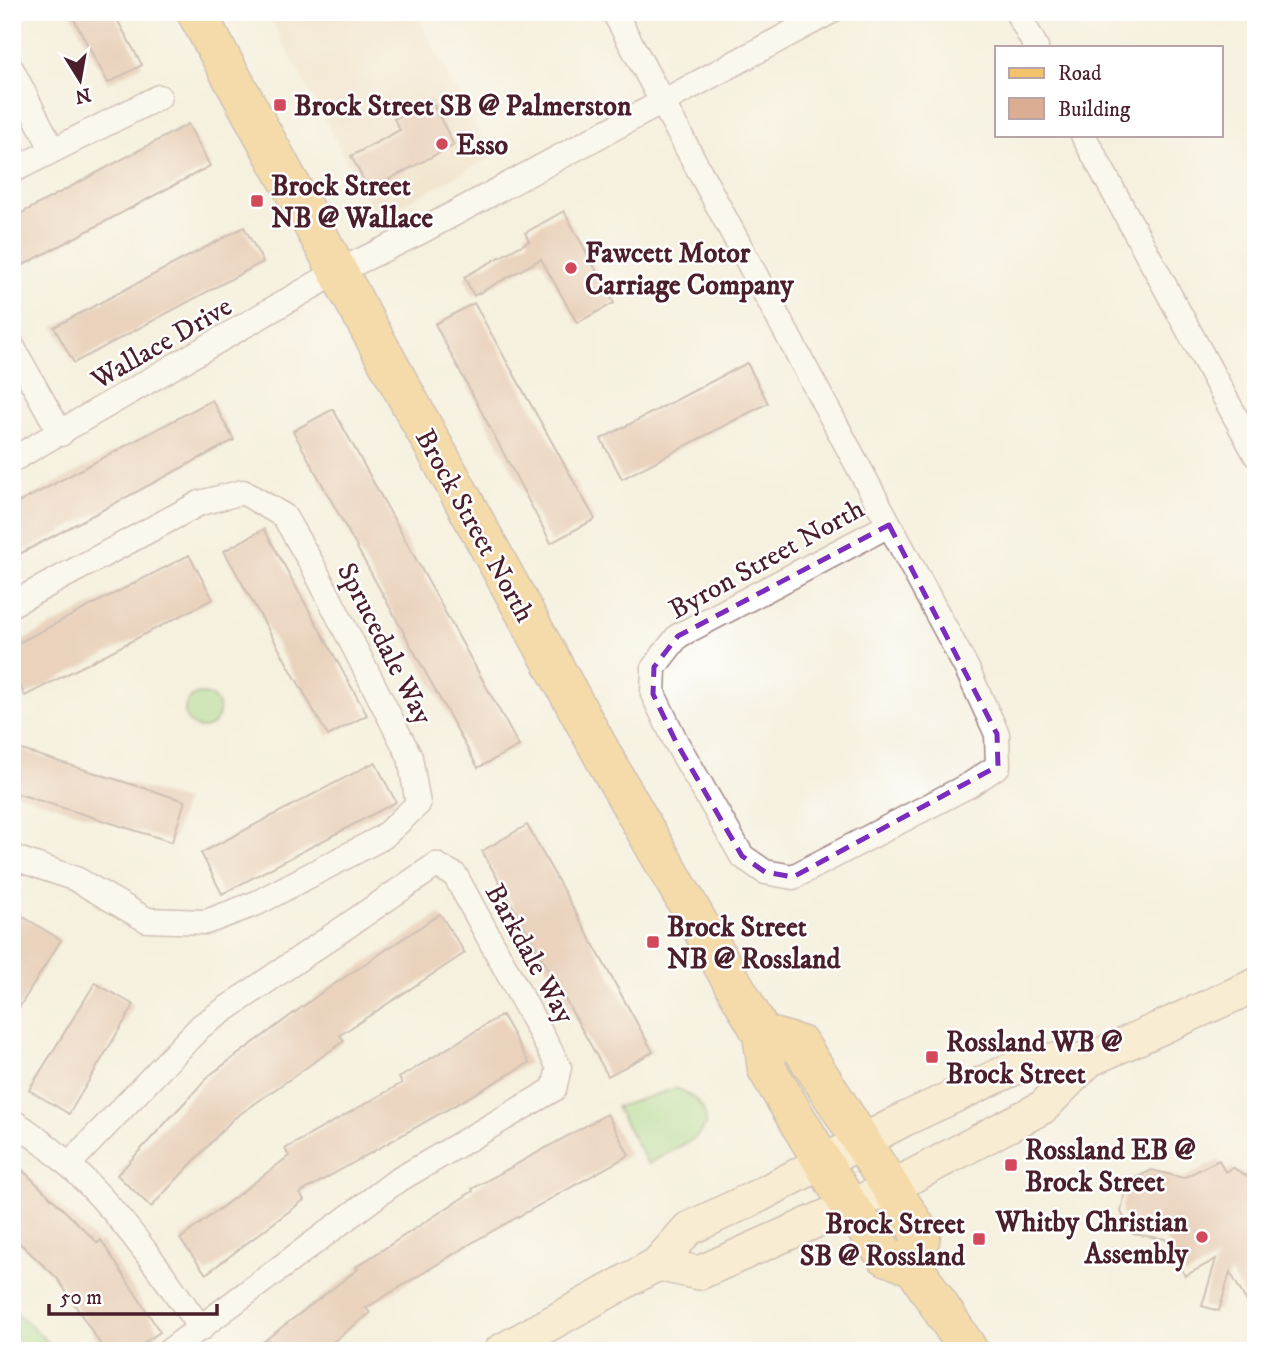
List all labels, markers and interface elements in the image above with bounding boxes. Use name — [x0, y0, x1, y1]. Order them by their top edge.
north arrow — [46, 46, 116, 116]
legend — [995, 46, 1222, 136]
text: Road — [1058, 61, 1102, 87]
text: N — [73, 82, 93, 108]
place label: Brock Street SB @ Palmerston — [294, 89, 632, 124]
marker: Brock Street SB @ Palmerston — [272, 97, 288, 113]
text: Building — [1058, 97, 1131, 123]
place label: Esso — [456, 128, 509, 163]
marker: Esso — [434, 136, 450, 152]
place label: Brock Street NB @ Wallace — [271, 169, 434, 236]
marker: Brock Street NB @ Wallace — [249, 193, 265, 209]
place label: Fawcett Motor Carriage Company — [585, 236, 794, 303]
marker: Fawcett Motor Carriage Company — [563, 260, 579, 276]
street label: Wallace Drive — [84, 289, 238, 398]
street label: Brock Street North — [407, 423, 542, 629]
street label: Byron Street North — [663, 491, 871, 627]
street label: Sprucedale Way — [329, 557, 441, 731]
street label: Barkdale Way — [477, 878, 583, 1030]
place label: Brock Street NB @ Rossland — [667, 910, 842, 977]
marker: Brock Street NB @ Rossland — [645, 934, 661, 950]
place label: Rossland WB @ Brock Street — [946, 1025, 1123, 1092]
marker: Rossland WB @ Brock Street — [924, 1049, 940, 1065]
place label: Rossland EB @ Brock Street — [1025, 1133, 1196, 1200]
marker: Rossland EB @ Brock Street — [1003, 1157, 1019, 1173]
place label: Whitby Christian Assembly — [994, 1205, 1189, 1272]
place label: Brock Street SB @ Rossland — [800, 1207, 966, 1274]
marker: Whitby Christian Assembly — [1194, 1229, 1210, 1245]
marker: Brock Street SB @ Rossland — [971, 1231, 987, 1247]
scale bar — [49, 1272, 217, 1316]
text: 50 m — [60, 1285, 102, 1311]

